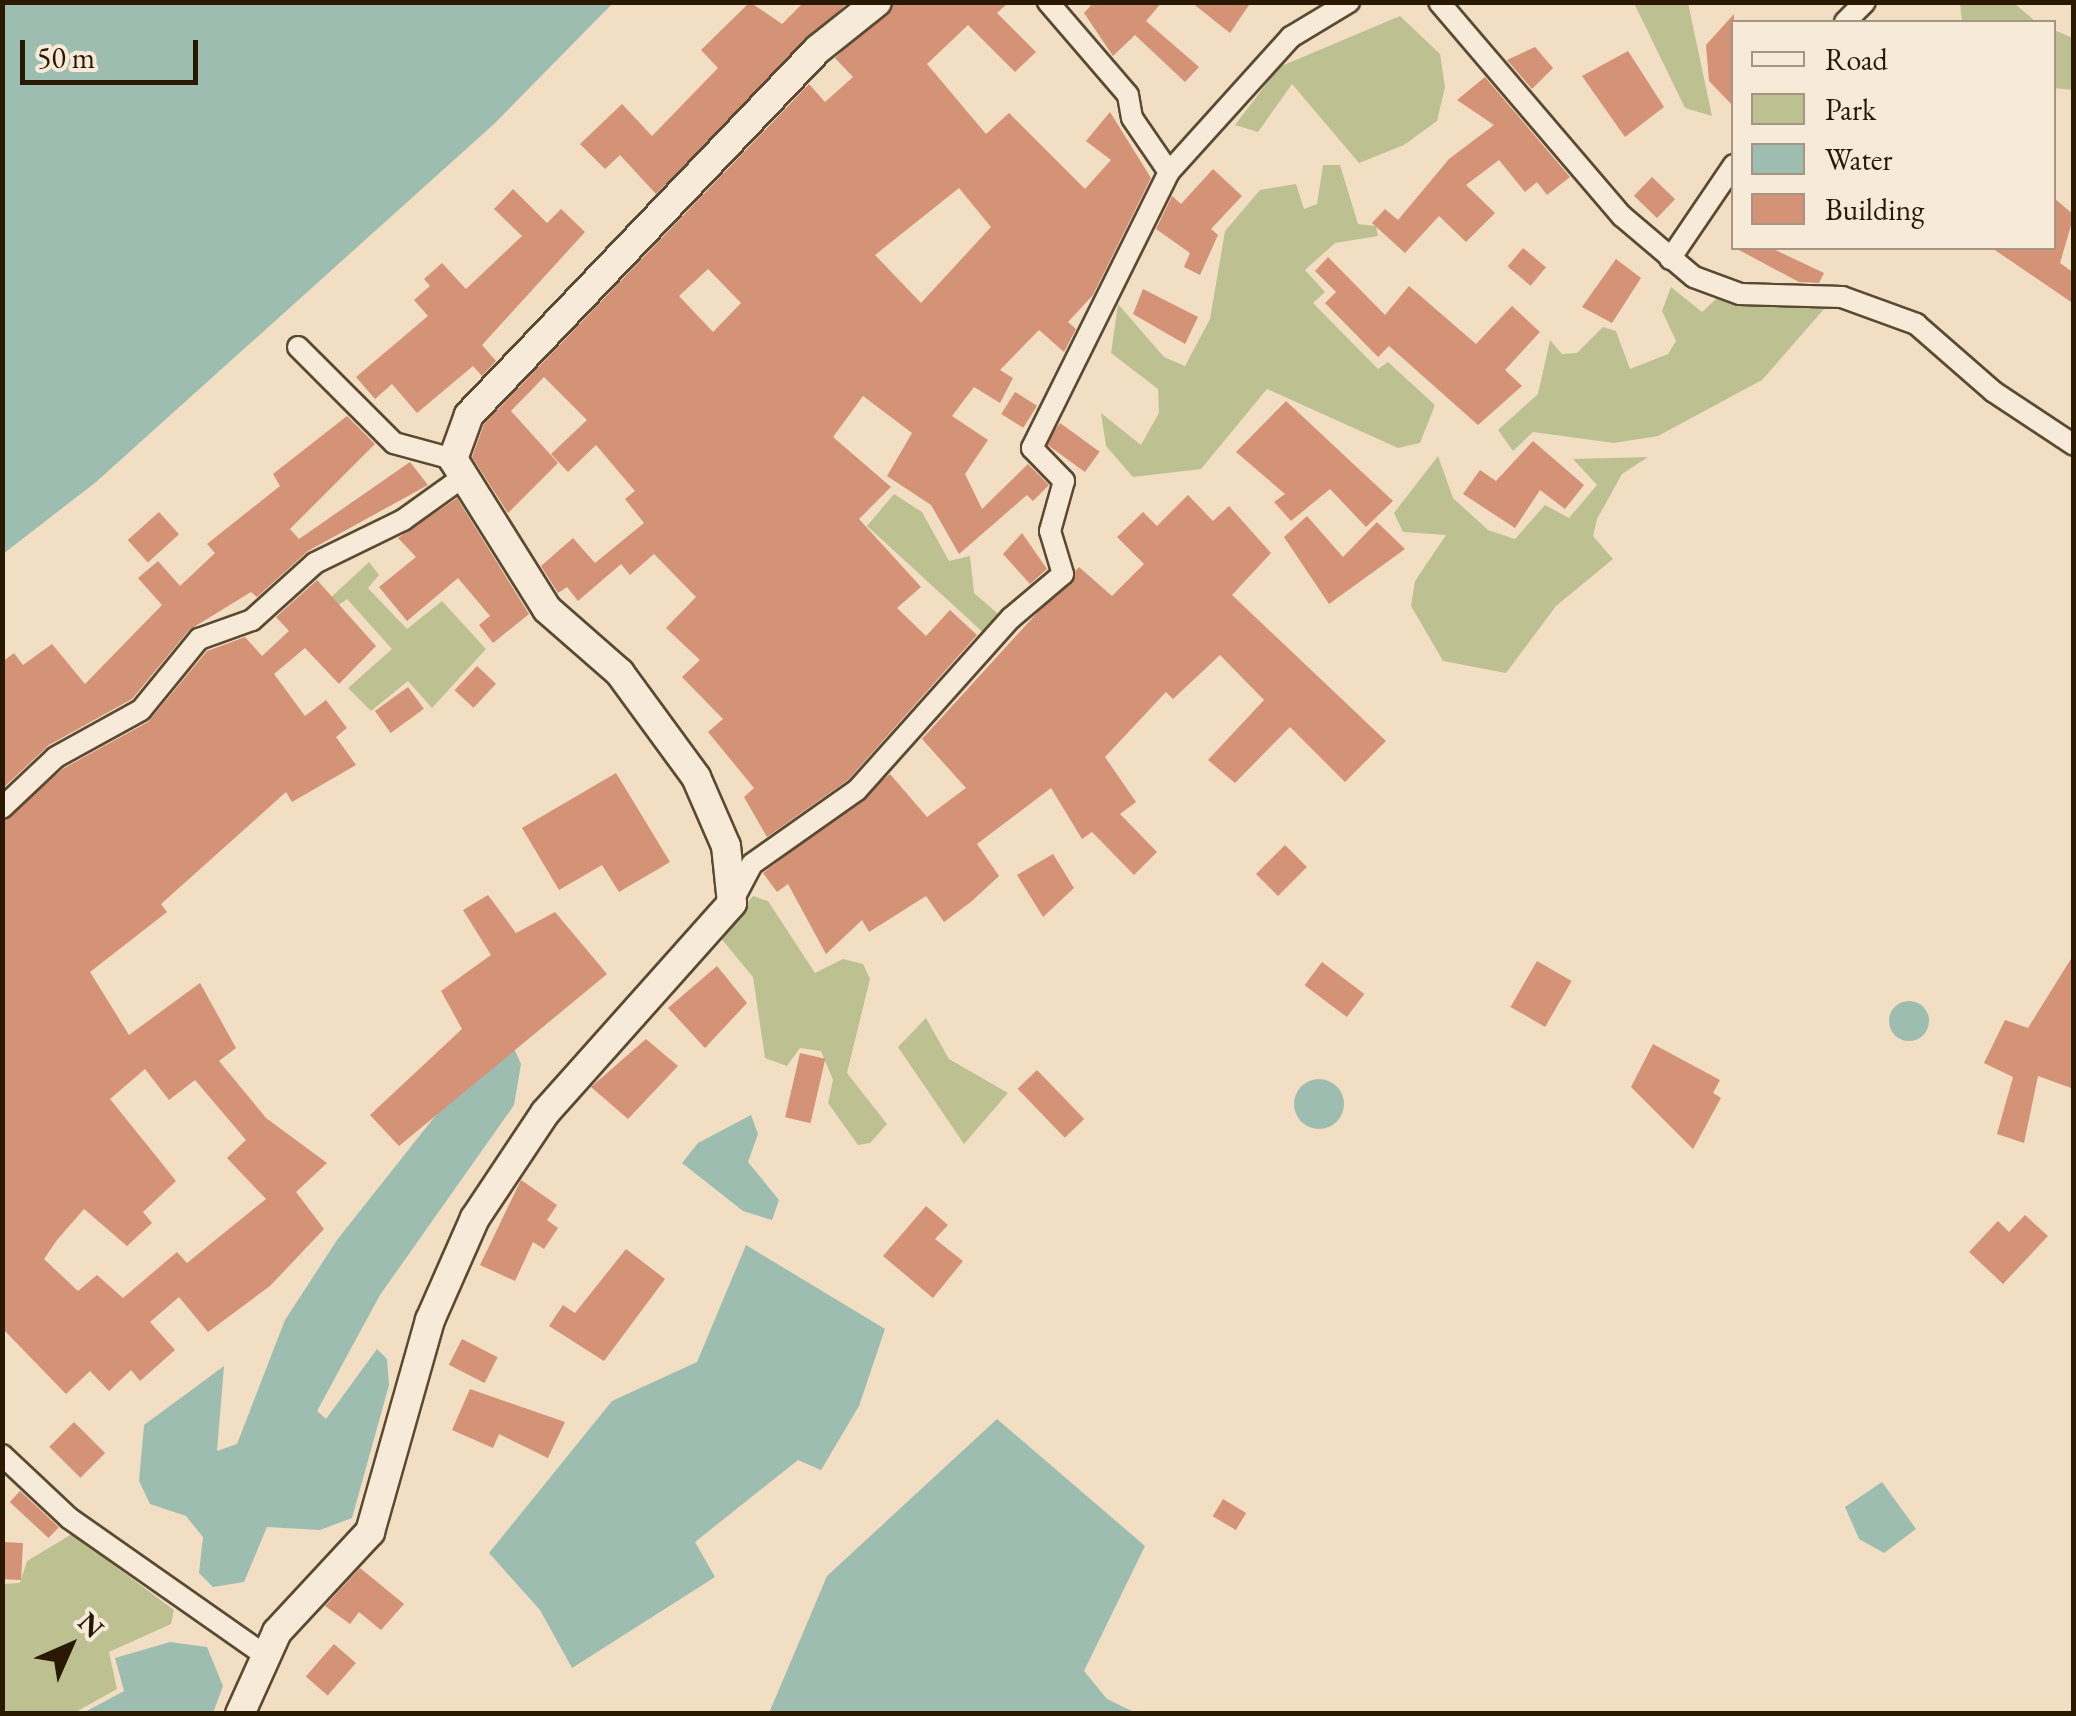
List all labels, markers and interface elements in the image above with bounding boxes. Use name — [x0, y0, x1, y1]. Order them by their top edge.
scale bar — [25, 20, 202, 82]
legend — [1731, 20, 2056, 250]
text: 50 m — [37, 38, 95, 77]
text: Road — [1825, 40, 1888, 79]
text: Park — [1825, 90, 1876, 129]
text: Water — [1825, 140, 1893, 179]
text: Building — [1825, 190, 1924, 229]
north arrow — [20, 1596, 120, 1696]
text: N — [70, 1604, 112, 1646]

